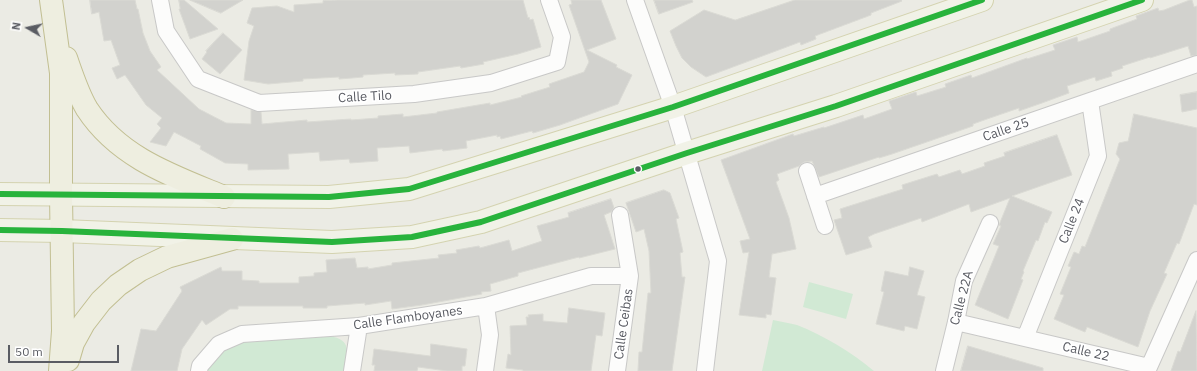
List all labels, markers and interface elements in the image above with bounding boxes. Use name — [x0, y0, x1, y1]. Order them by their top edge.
north arrow — [8, 8, 48, 48]
text: N — [9, 21, 24, 31]
street label: Calle Tilo — [338, 88, 392, 106]
street label: Calle 25 — [981, 115, 1031, 145]
unlabelled marker — [633, 164, 643, 174]
street label: Calle 24 — [1056, 196, 1088, 246]
street label: Calle 22A — [947, 269, 977, 327]
street label: Calle Ceibas — [611, 288, 637, 360]
street label: Calle Flamboyanes — [352, 303, 464, 333]
scale bar — [10, 337, 121, 363]
street label: Calle 22 — [1061, 339, 1111, 365]
text: 50 m — [15, 344, 43, 359]

